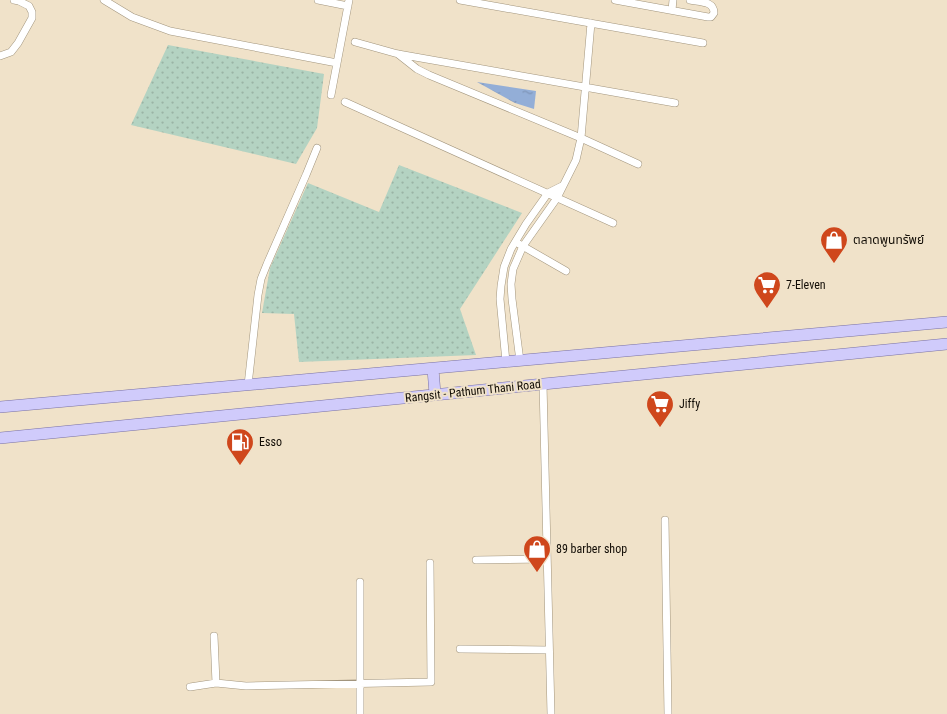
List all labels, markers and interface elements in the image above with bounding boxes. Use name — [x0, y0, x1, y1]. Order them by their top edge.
shop icon: ตลาดพูนทรัพย์ — [819, 225, 849, 264]
place label: ตลาดพูนทรัพย์ — [853, 233, 924, 247]
supermarket icon: 7-Eleven — [752, 270, 782, 309]
place label: 7-Eleven — [786, 278, 826, 292]
street label: Rangsit - Pathum Thani Road — [404, 377, 542, 405]
supermarket icon: Jiffy — [645, 389, 675, 428]
place label: Jiffy — [679, 397, 700, 411]
fuel station icon: Esso — [225, 427, 255, 466]
place label: Esso — [259, 435, 282, 449]
shop icon: 89 barber shop — [522, 534, 552, 573]
place label: 89 barber shop — [556, 542, 627, 556]

